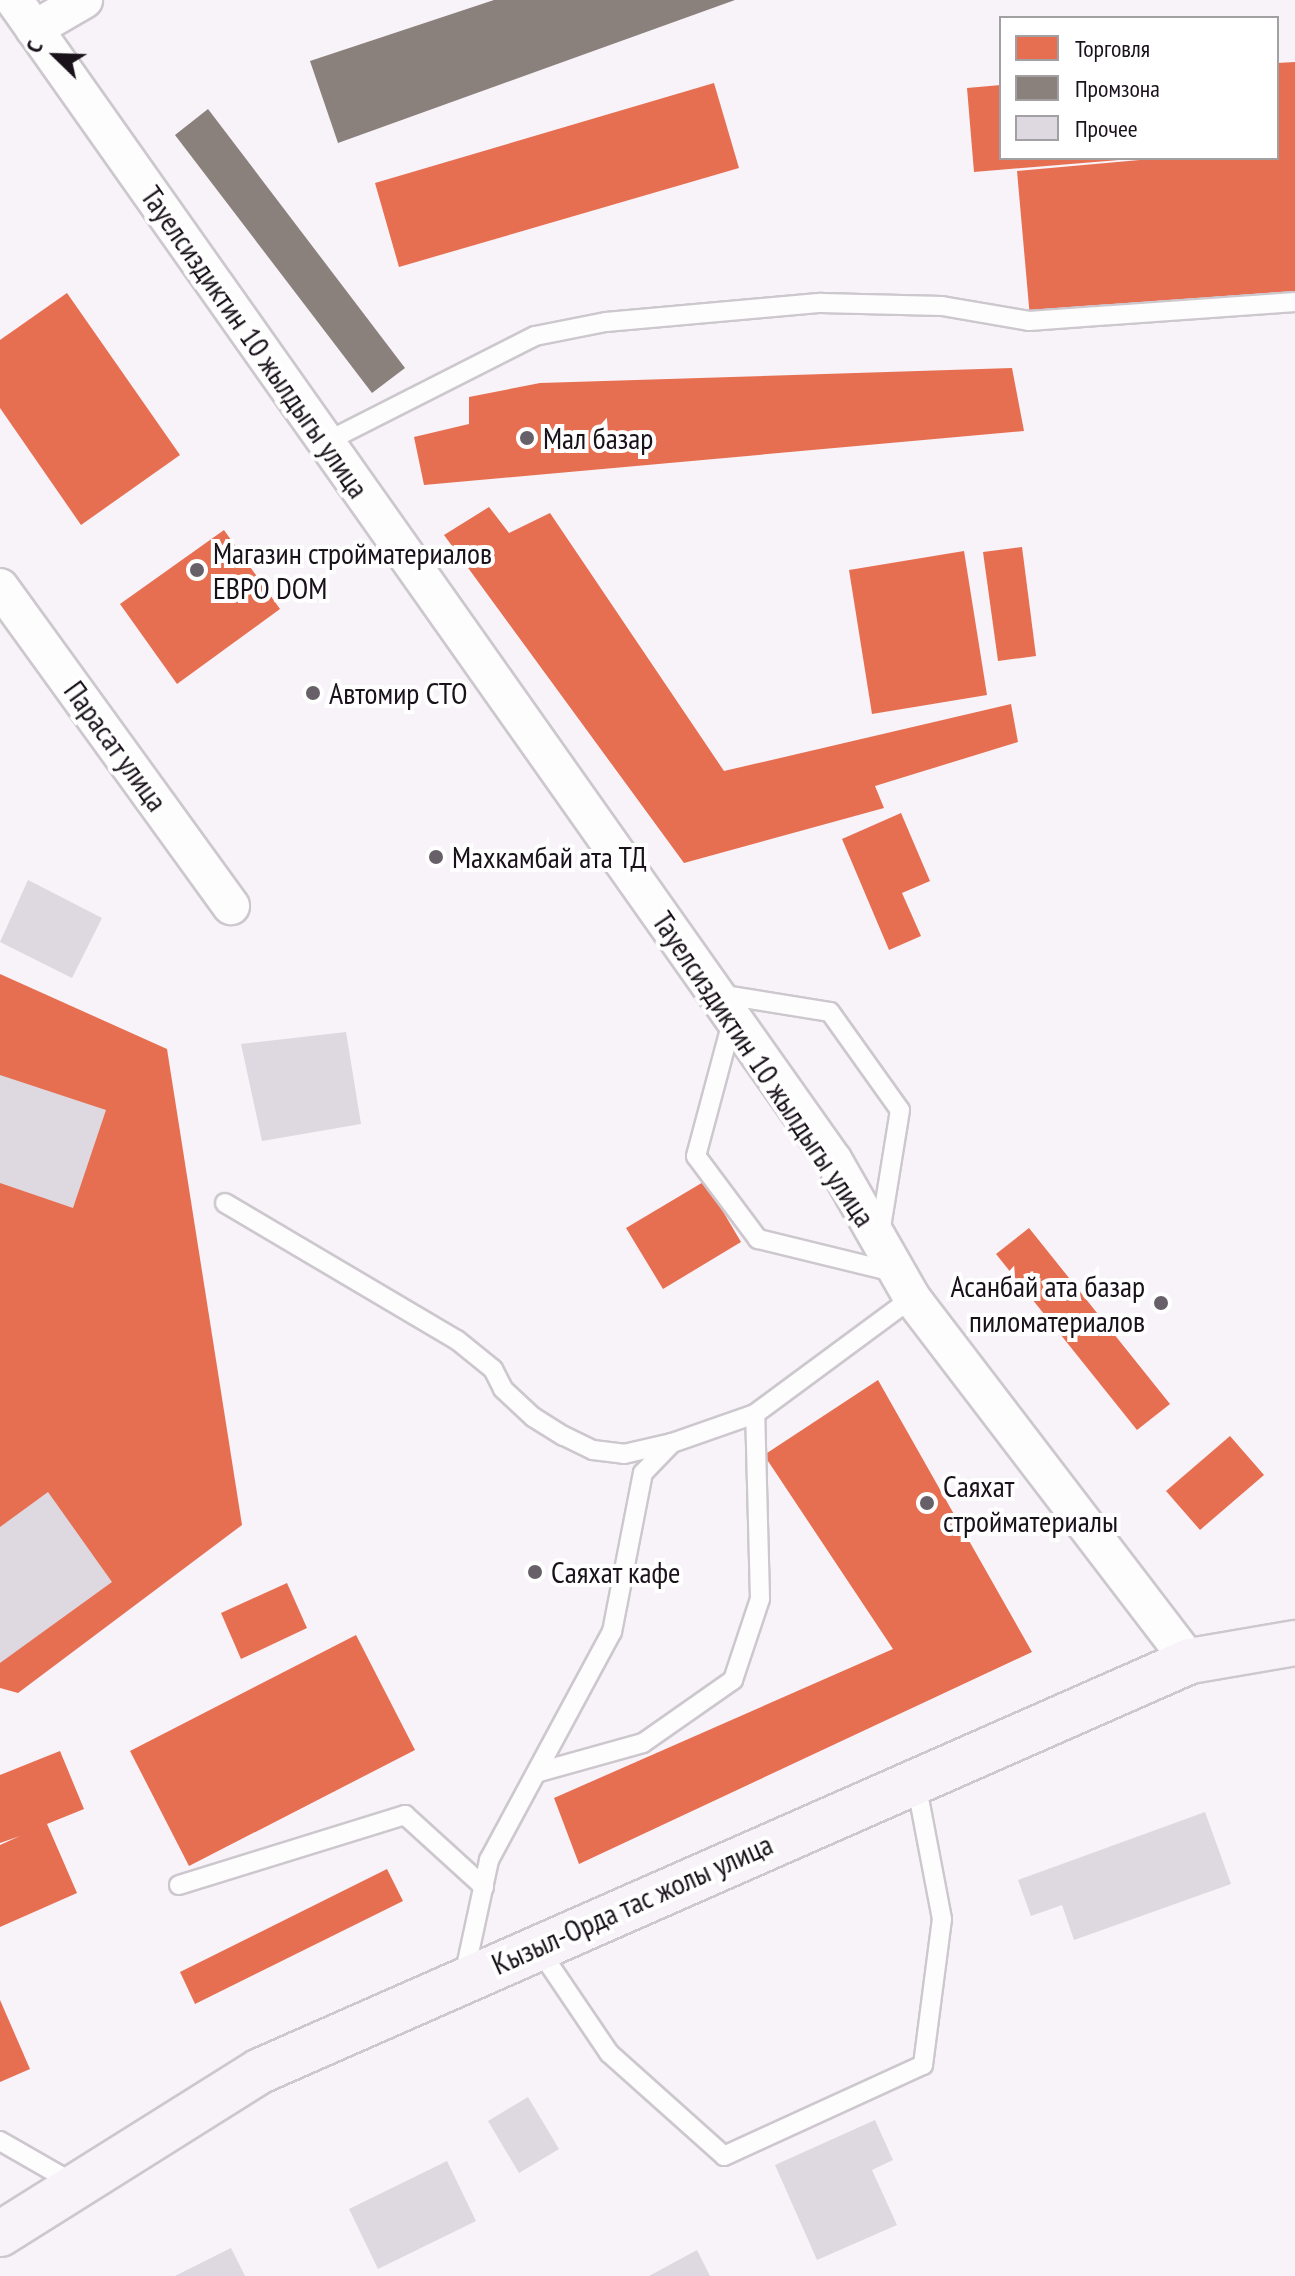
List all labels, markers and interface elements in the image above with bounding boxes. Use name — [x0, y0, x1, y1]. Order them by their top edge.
north arrow — [16, 16, 96, 96]
legend — [999, 16, 1279, 160]
text: Торговля — [1075, 33, 1150, 64]
text: С — [19, 37, 49, 57]
text: Промзона — [1075, 73, 1160, 104]
text: Прочее — [1075, 113, 1138, 144]
street label: Тауелсиздиктин 10 жылдыгы улица — [133, 179, 377, 505]
place label: Мал базар — [543, 420, 653, 456]
marker: Мал базар — [518, 429, 536, 447]
place label: Магазин стройматериалов ЕВРО DOM — [213, 535, 492, 606]
marker: Магазин стройматериалов ЕВРО DOM — [188, 561, 206, 579]
street label: Парасат улица — [56, 674, 176, 818]
place label: Автомир СТО — [329, 675, 467, 711]
marker: Автомир СТО — [304, 684, 322, 702]
place label: Махкамбай ата ТД — [452, 839, 648, 875]
marker: Махкамбай ата ТД — [427, 848, 445, 866]
street label: Тауелсиздиктин 10 жылдыгы улица — [645, 905, 883, 1233]
place label: Асанбай ата базар пиломатериалов — [950, 1268, 1145, 1338]
marker: Асанбай ата базар пиломатериалов — [1152, 1294, 1170, 1312]
place label: Саяхат стройматериалы — [943, 1468, 1118, 1538]
marker: Саяхат стройматериалы — [918, 1494, 936, 1512]
place label: Саяхат кафе — [551, 1554, 681, 1590]
marker: Саяхат кафе — [526, 1563, 544, 1581]
street label: Кызыл-Орда тас жолы улица — [486, 1826, 778, 1982]

